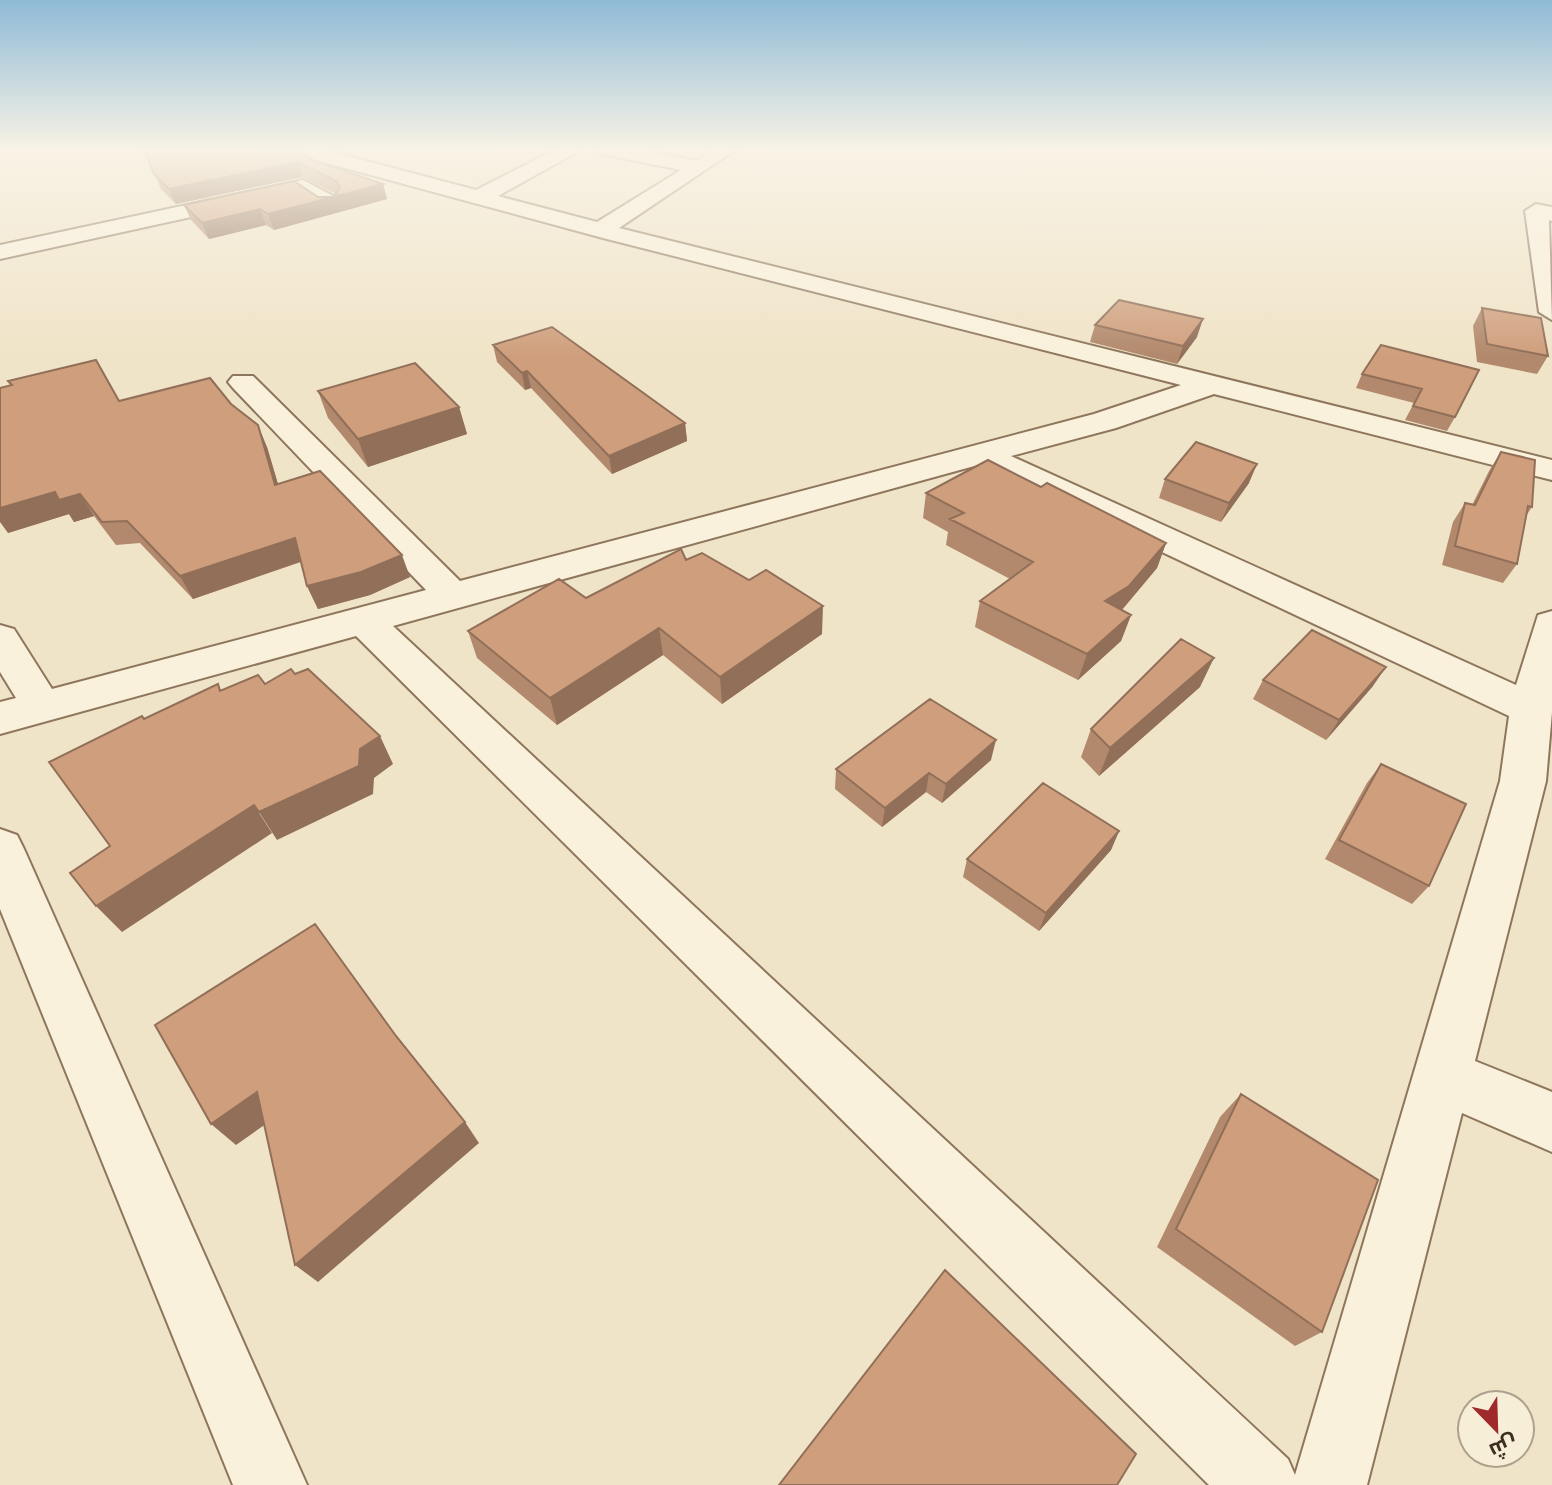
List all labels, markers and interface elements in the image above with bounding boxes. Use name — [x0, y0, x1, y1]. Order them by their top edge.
north arrow — [1456, 1389, 1536, 1469]
text: ش — [1485, 1428, 1523, 1467]

